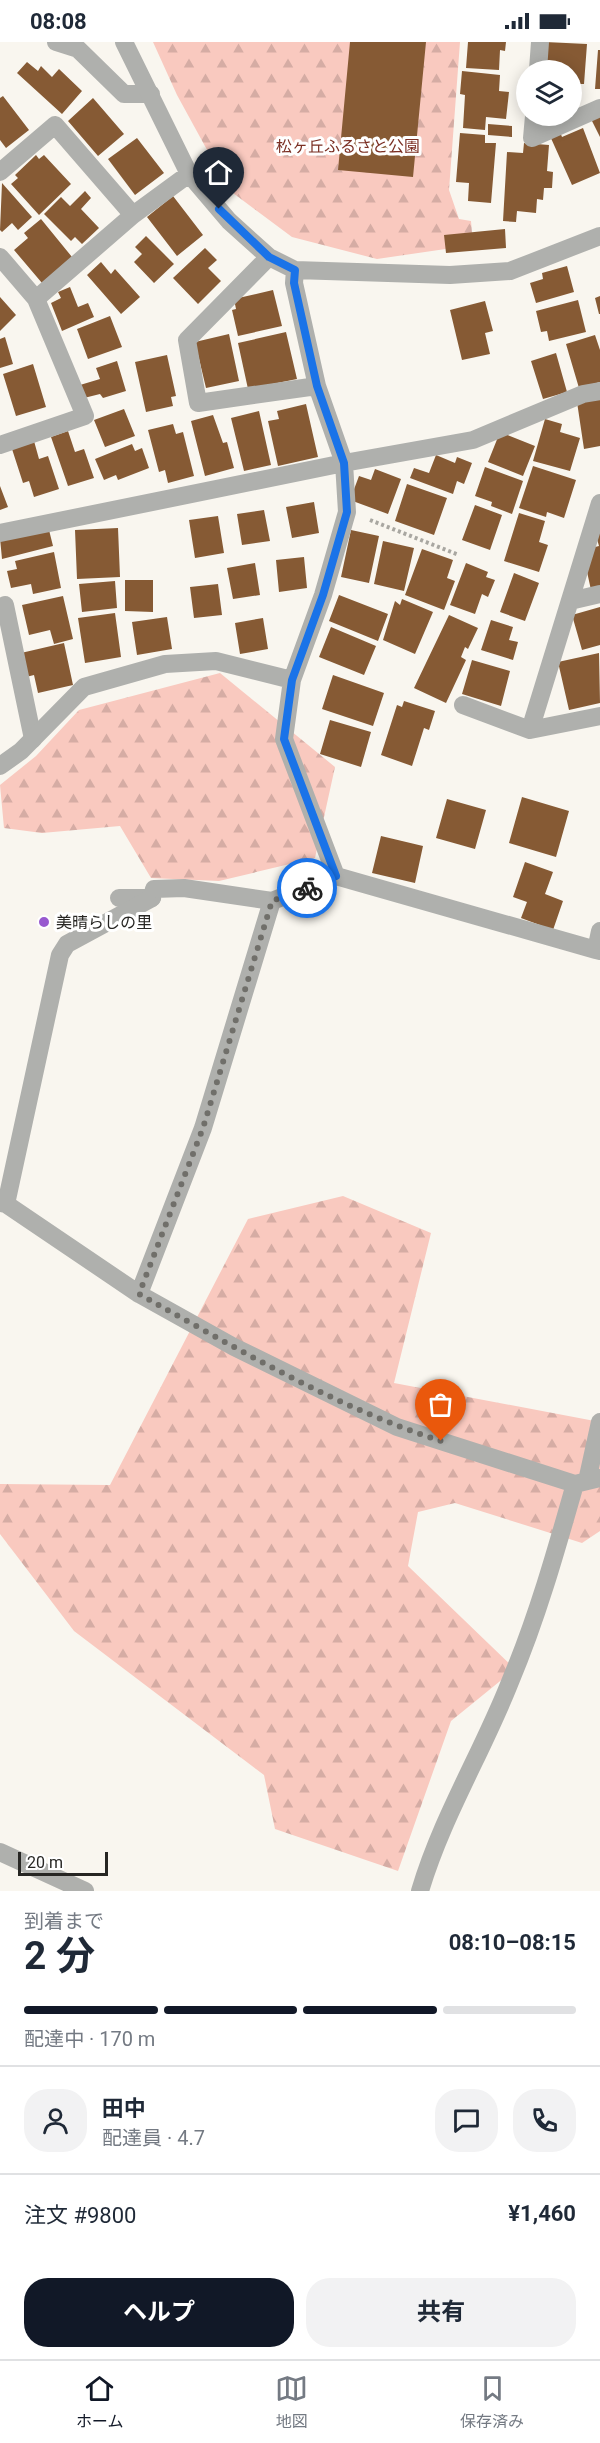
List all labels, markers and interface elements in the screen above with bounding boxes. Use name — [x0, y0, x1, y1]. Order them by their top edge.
text: 08:08 — [30, 9, 87, 34]
map controls — [516, 60, 582, 126]
button: layers — [516, 60, 582, 126]
park label: 松ヶ丘ふるさと公園 — [276, 137, 420, 156]
pin — [193, 147, 244, 209]
icon: home — [202, 156, 235, 189]
courier — [277, 858, 337, 918]
icon: bike — [291, 872, 324, 905]
place label: 美晴らしの里 — [56, 913, 152, 932]
marker: 美晴らしの里 — [37, 915, 51, 929]
pin — [415, 1379, 466, 1441]
icon: bag — [424, 1388, 457, 1421]
scale bar — [18, 1849, 108, 1876]
text: 20 m — [27, 1853, 63, 1872]
text: 到着まで — [24, 1909, 104, 1933]
text: 08:10–08:15 — [449, 1930, 576, 1955]
text: 2 分 — [24, 1933, 95, 1979]
text: 配達中 · 170 m — [24, 2027, 155, 2051]
button: person — [24, 2089, 87, 2152]
button: chat — [435, 2089, 498, 2152]
button: phone — [513, 2089, 576, 2152]
text: 田中 — [102, 2096, 146, 2121]
text: 配達員 · 4.7 — [102, 2126, 205, 2150]
text: ¥1,460 — [508, 2201, 576, 2226]
text: 注文 #9800 — [24, 2203, 136, 2228]
button: ヘルプ — [24, 2278, 294, 2347]
button: 共有 — [306, 2278, 576, 2347]
tab: ホーム — [76, 2372, 123, 2432]
tab: 地図 — [275, 2372, 308, 2432]
tab: 保存済み — [460, 2372, 524, 2432]

